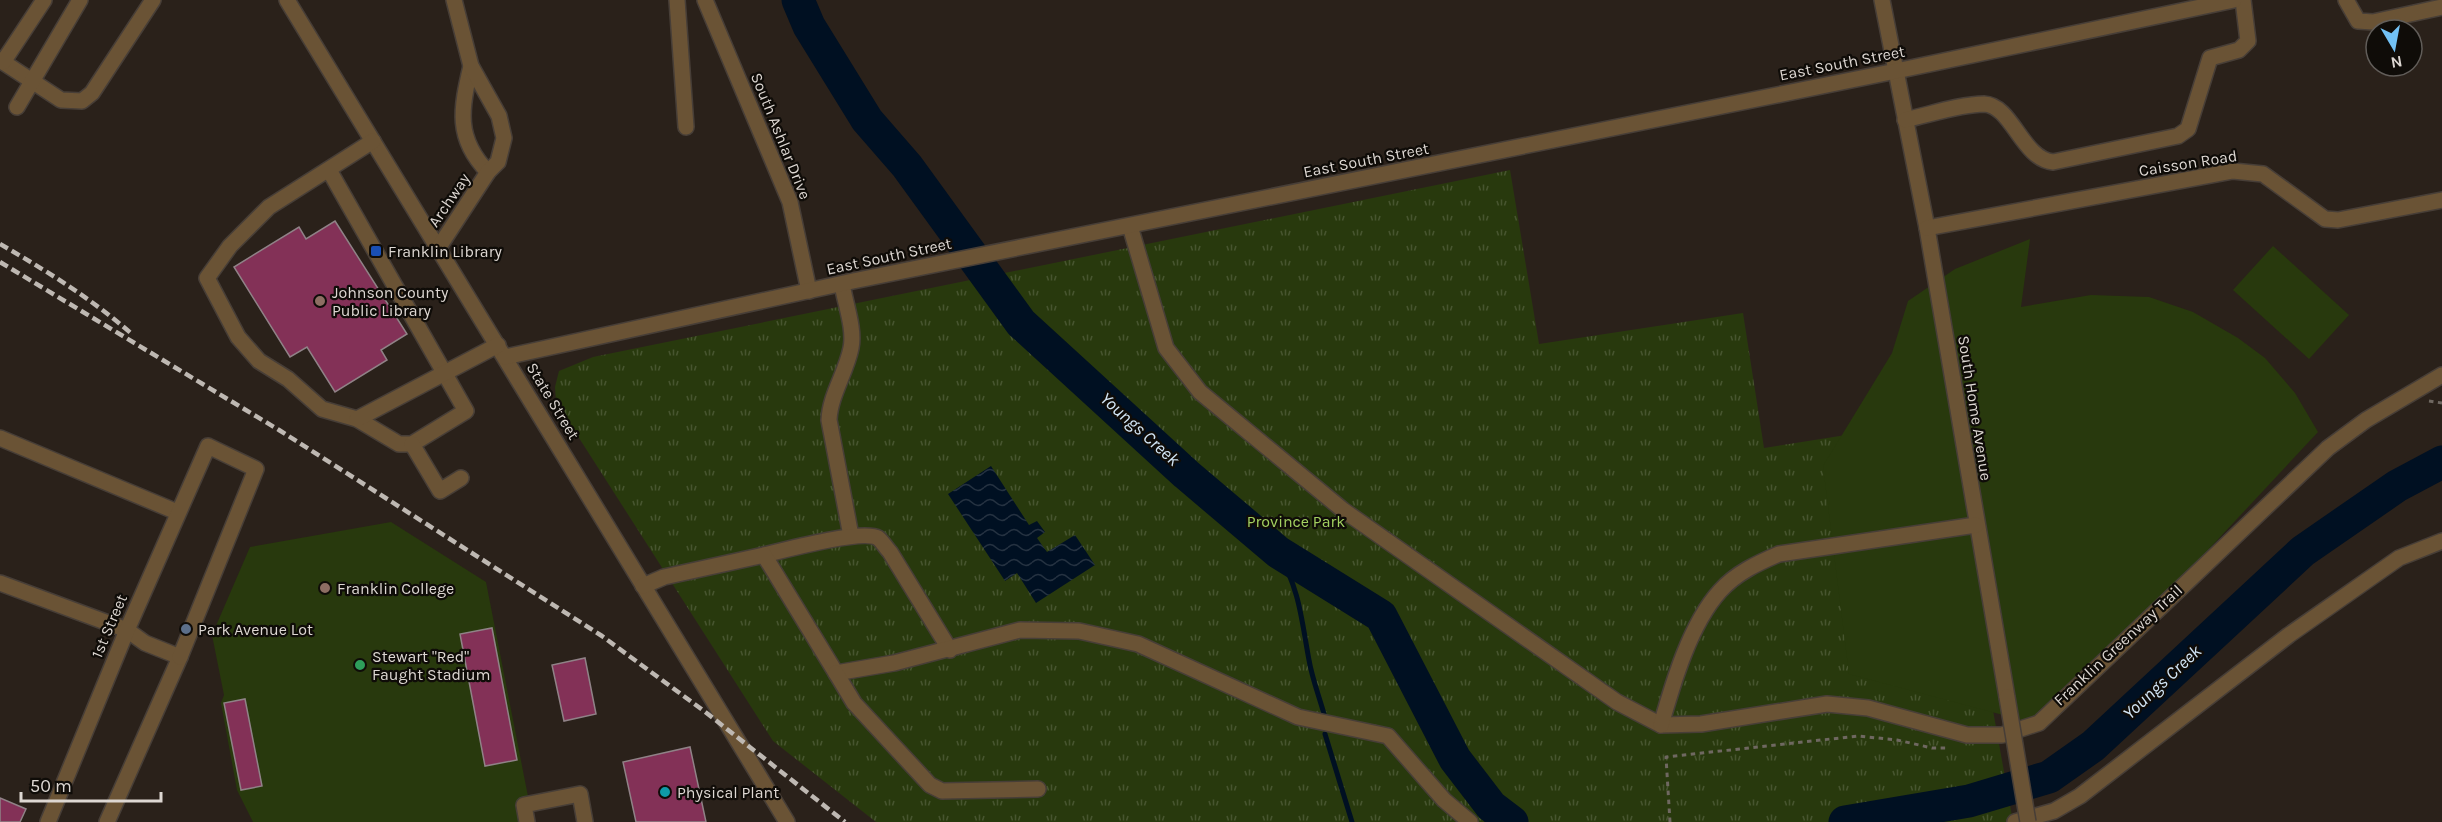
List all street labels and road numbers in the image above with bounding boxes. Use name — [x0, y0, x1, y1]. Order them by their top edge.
street label: East South Street — [1778, 42, 1906, 84]
street label: South Ashlar Drive — [747, 70, 815, 202]
street label: East South Street — [1302, 139, 1430, 181]
street label: Caisson Road — [2138, 146, 2238, 180]
street label: Archway — [424, 169, 474, 230]
street label: East South Street — [825, 233, 953, 279]
street label: South Home Avenue — [1954, 334, 1996, 482]
street label: State Street — [523, 359, 583, 443]
street label: Franklin Greenway Trail — [2050, 580, 2186, 710]
street label: 1st Street — [87, 591, 131, 661]

